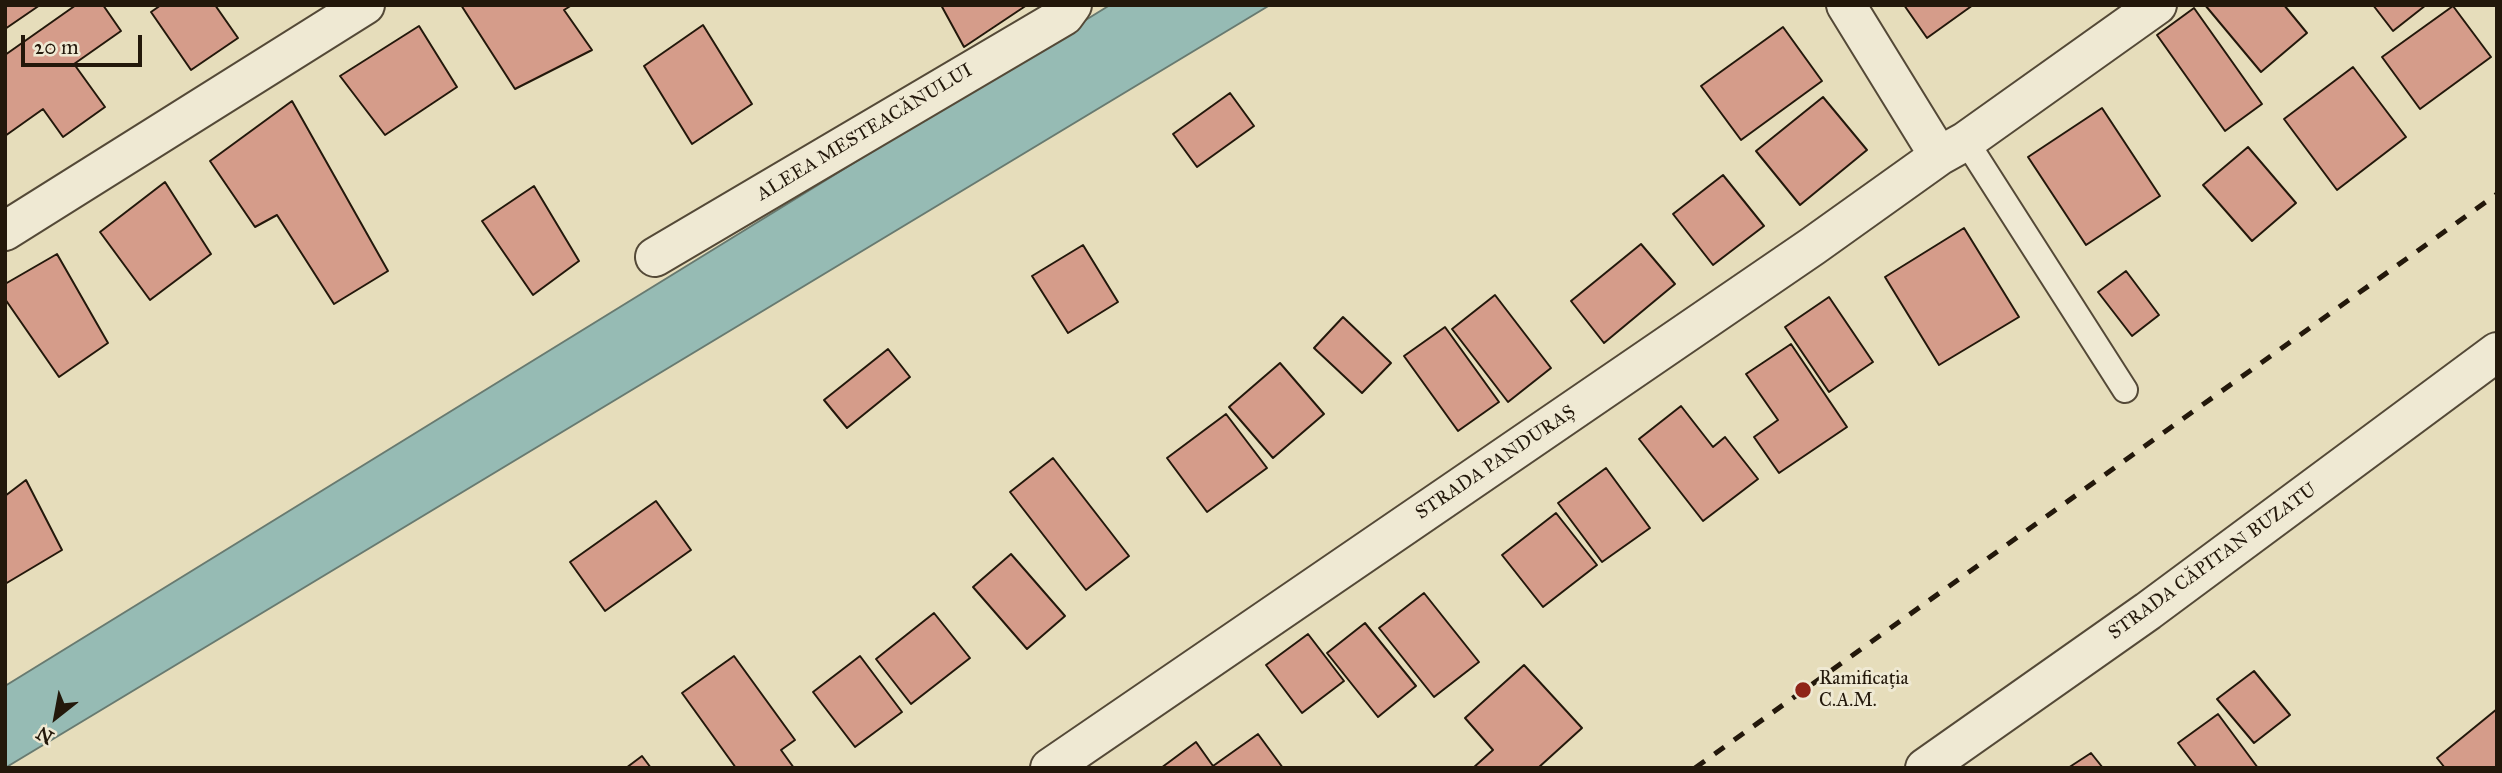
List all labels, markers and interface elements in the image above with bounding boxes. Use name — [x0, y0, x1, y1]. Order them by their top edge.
scale bar — [24, 21, 145, 65]
text: 20 m — [34, 34, 79, 60]
street label: ALEEA MESTEACĂNULUI — [753, 59, 977, 207]
street label: STRADA PANDURAȘ — [1412, 401, 1580, 525]
street label: STRADA CĂPITAN BUZATU — [2105, 479, 2321, 645]
place label: Ramificația C.A.M. — [1819, 668, 1909, 712]
marker: Ramificația C.A.M. — [1793, 680, 1813, 700]
north arrow — [21, 682, 91, 752]
text: N — [32, 721, 58, 749]

